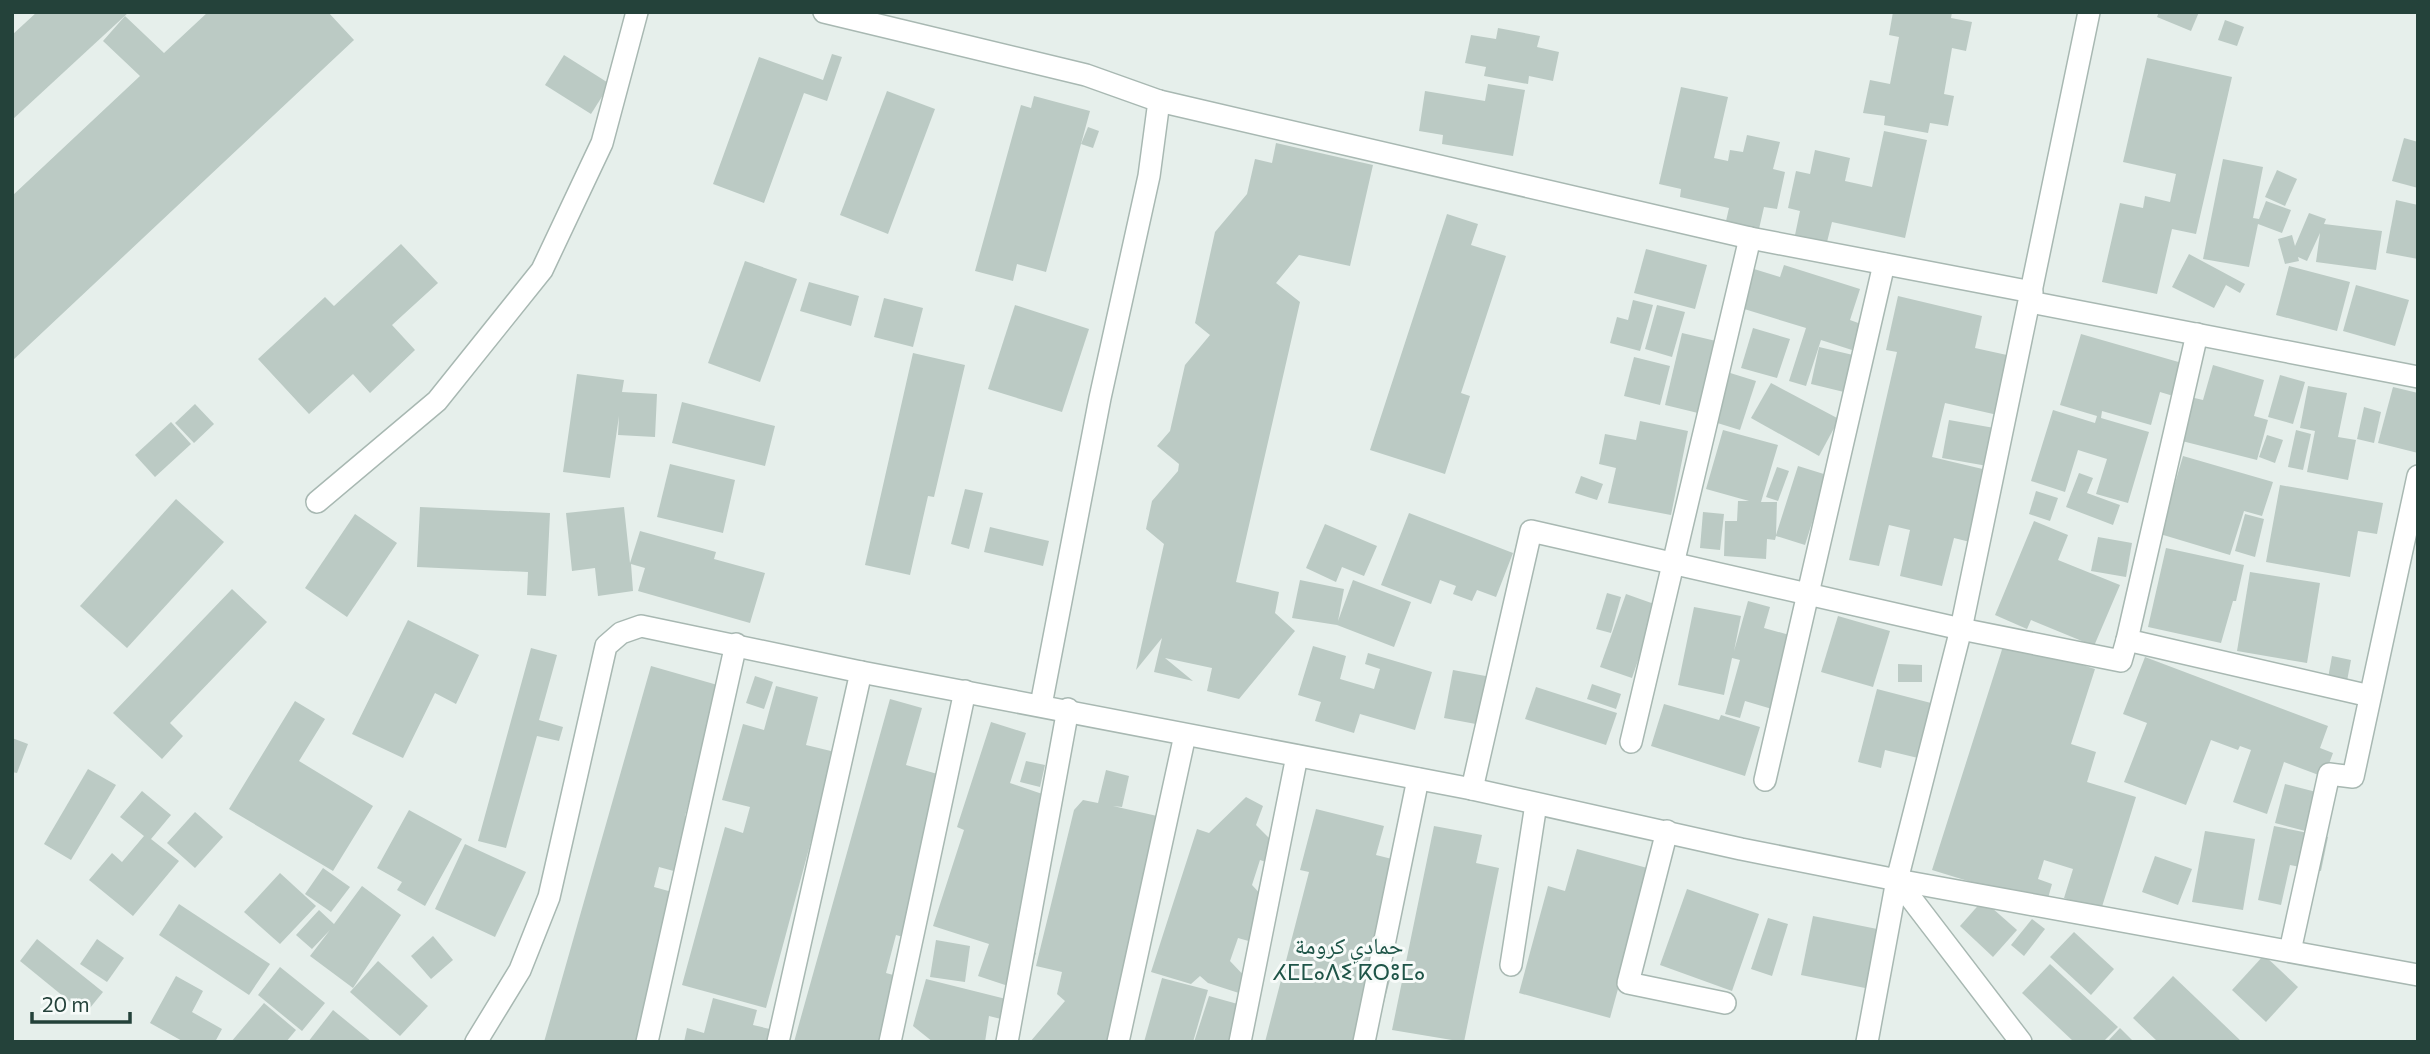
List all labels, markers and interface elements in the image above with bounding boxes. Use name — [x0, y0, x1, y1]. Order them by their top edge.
district label: حمادي كرومة ⵃⵎⵎⴰⴷⵉ ⴽⵔⵓⵎⴰ — [1273, 931, 1425, 985]
scale bar — [32, 981, 130, 1025]
text: 20 m — [42, 991, 90, 1016]

